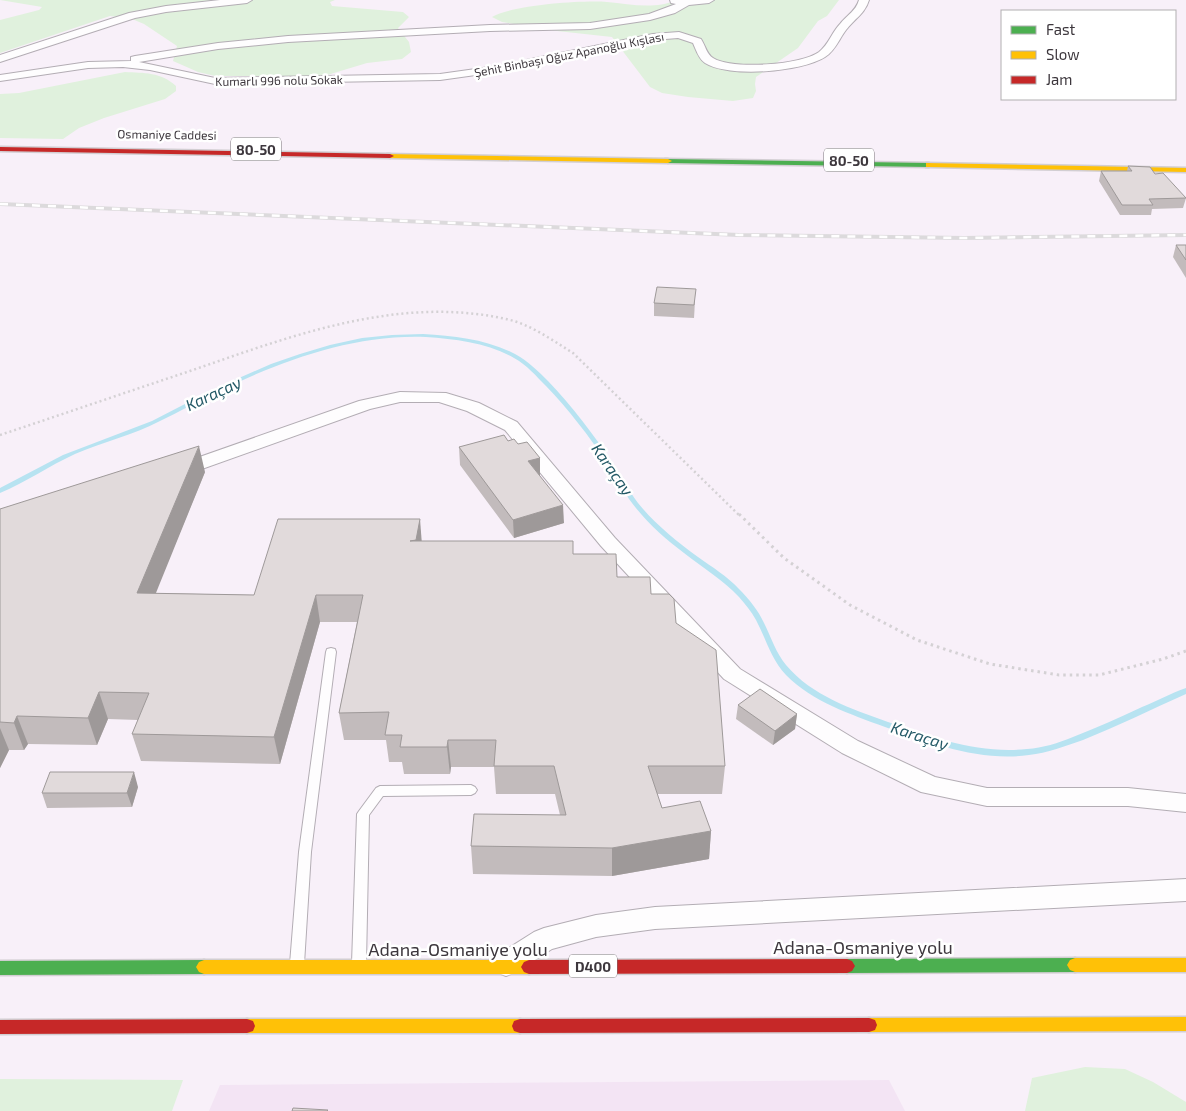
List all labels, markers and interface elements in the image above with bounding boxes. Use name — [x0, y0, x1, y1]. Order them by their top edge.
legend — [1001, 10, 1176, 100]
text: Fast — [1046, 20, 1076, 38]
street label: Şehit Binbaşı Oğuz Apanoğlu Kışlası — [473, 29, 665, 81]
text: Slow — [1046, 45, 1080, 63]
text: Jam — [1046, 70, 1072, 88]
street label: Kumarlı 996 nolu Sokak — [215, 72, 343, 88]
street label: Osmaniye Caddesi — [117, 126, 217, 142]
road number: 80-50 — [231, 138, 281, 160]
road number: 80-50 — [824, 148, 874, 172]
water label: Karaçay — [182, 372, 245, 415]
water label: Karaçay — [587, 439, 638, 500]
water label: Karaçay — [889, 717, 951, 754]
street label: Adana-Osmaniye yolu — [773, 936, 953, 958]
street label: Adana-Osmaniye yolu — [368, 938, 548, 960]
road number: D400 — [569, 954, 617, 978]

